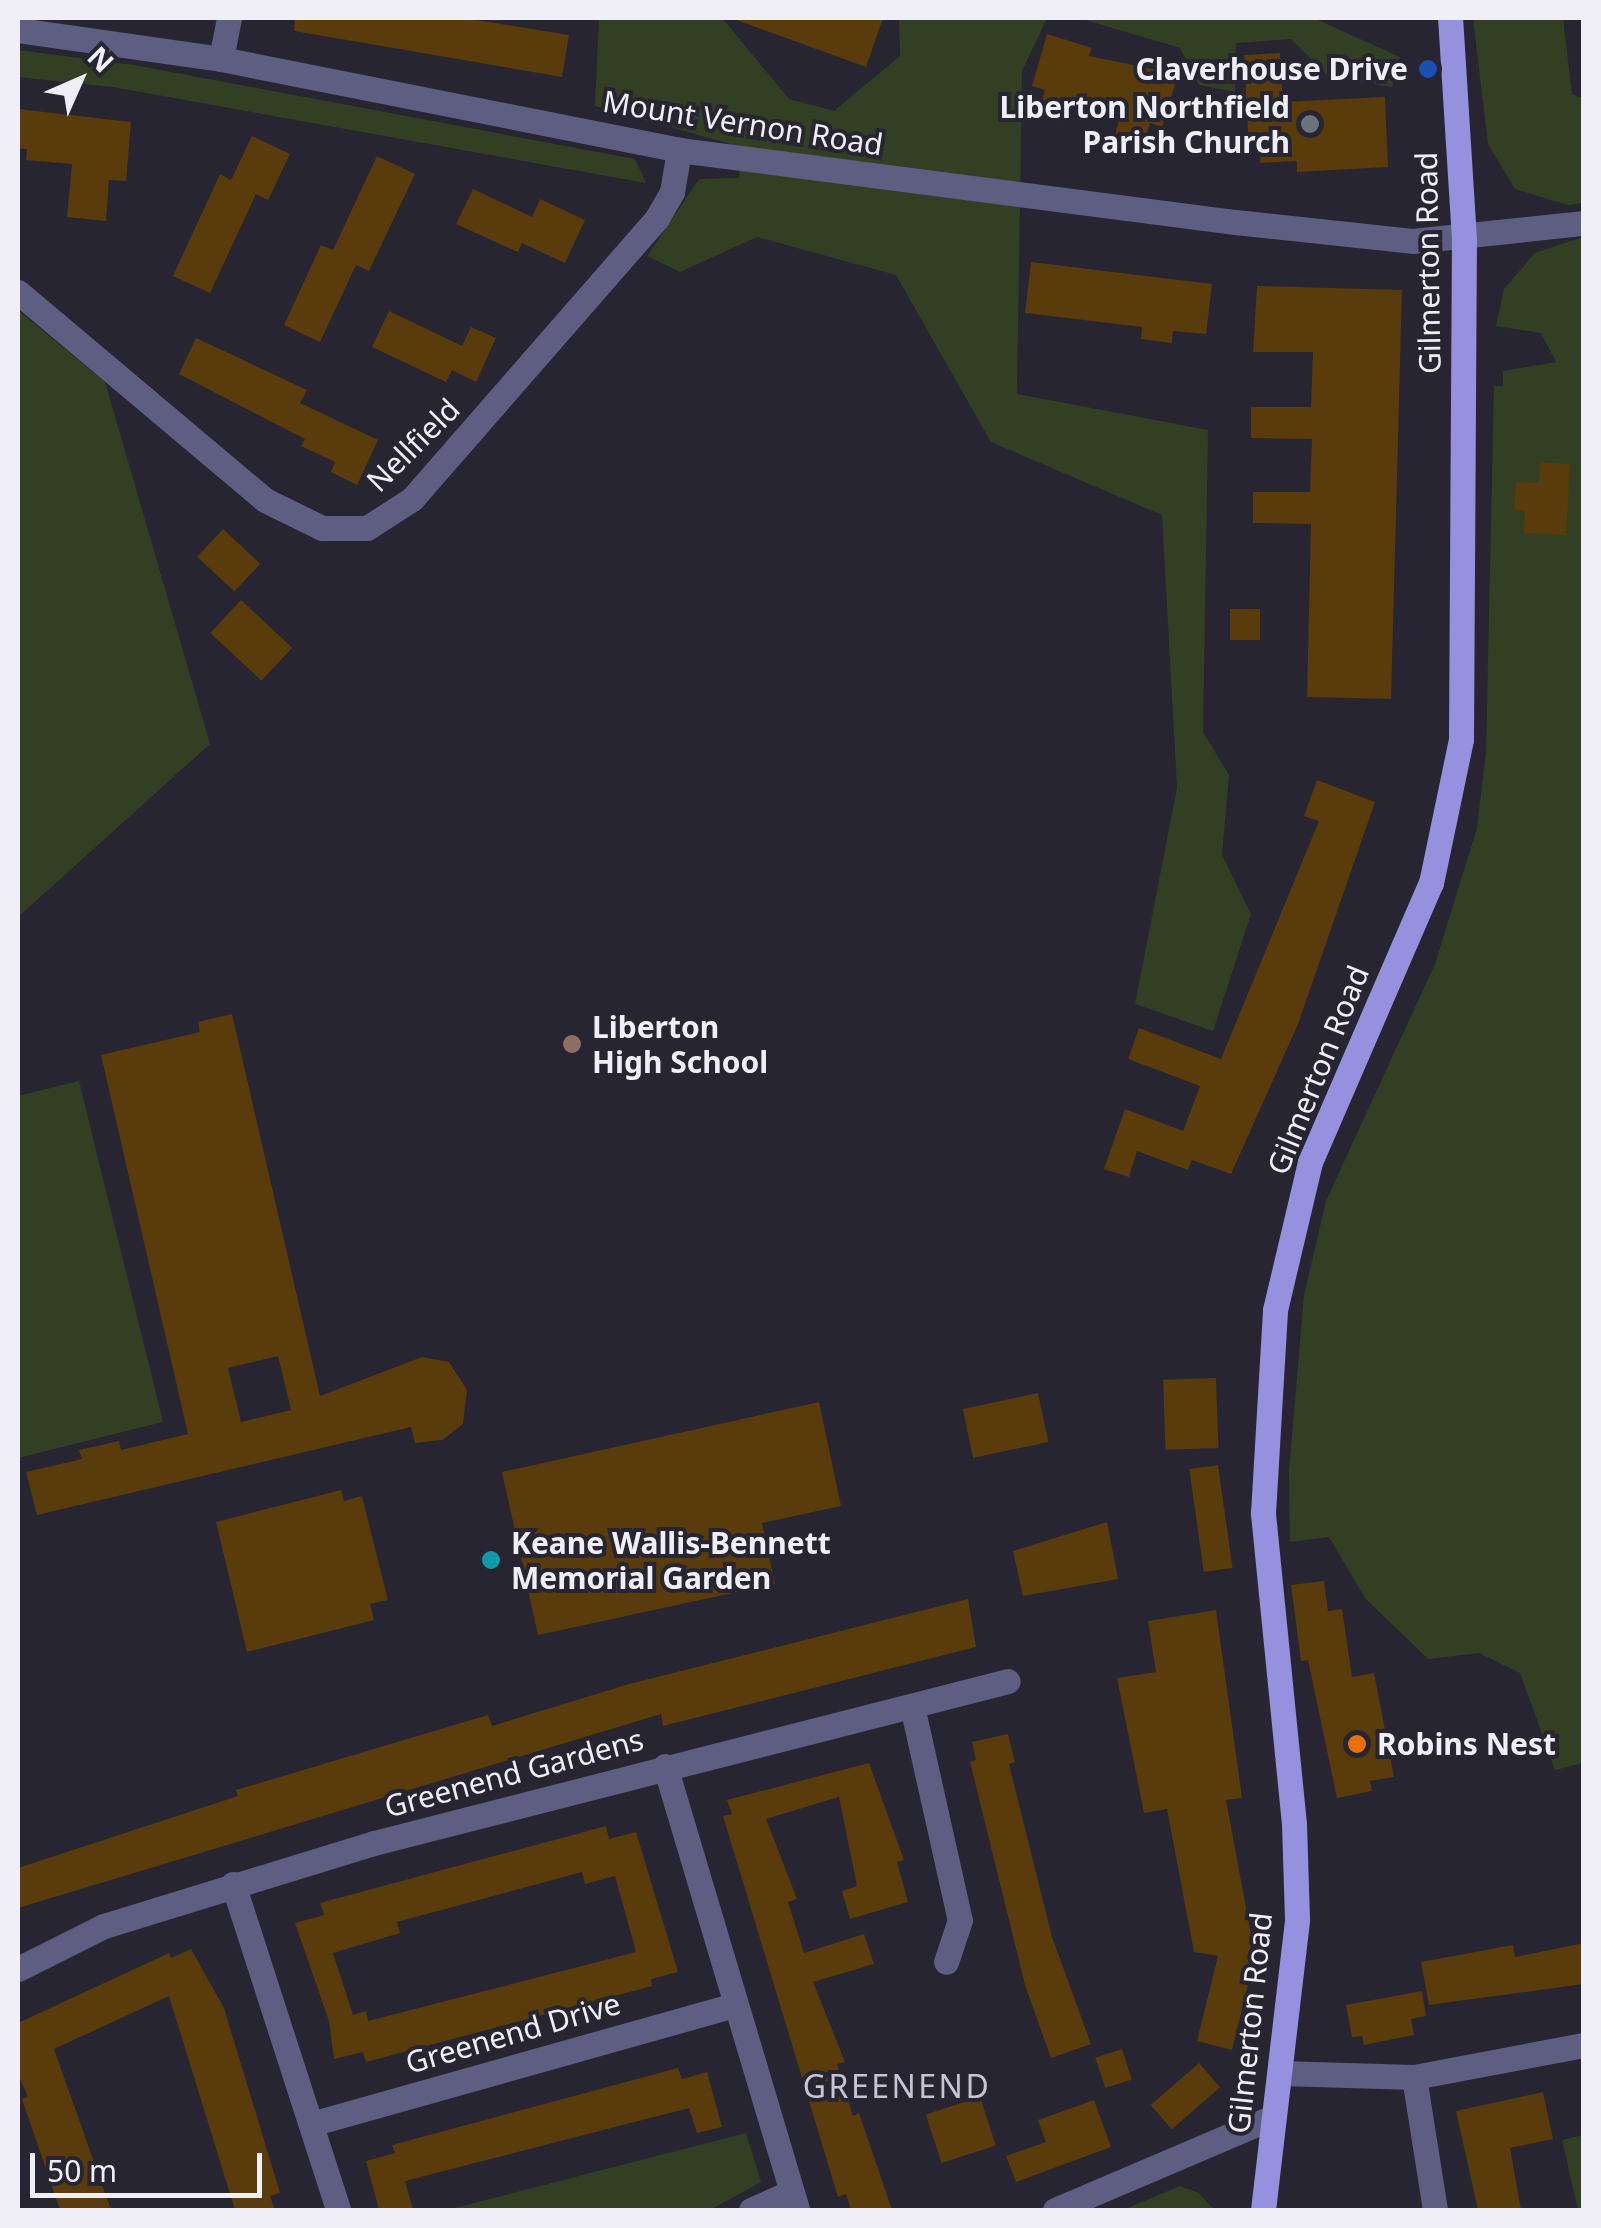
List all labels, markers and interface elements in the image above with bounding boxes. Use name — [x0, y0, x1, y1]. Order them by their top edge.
north arrow — [30, 30, 130, 130]
text: N — [80, 37, 123, 80]
place label: Claverhouse Drive — [1135, 51, 1408, 87]
marker: Claverhouse Drive — [1417, 58, 1439, 80]
street label: Mount Vernon Road — [600, 83, 886, 163]
place label: Liberton Northfield Parish Church — [999, 89, 1290, 160]
marker: Liberton Northfield Parish Church — [1299, 113, 1321, 135]
street label: Gilmerton Road — [1408, 152, 1448, 374]
street label: Nellfield — [359, 391, 467, 499]
street label: Gilmerton Road — [1260, 960, 1376, 1180]
place label: Liberton High School — [592, 1009, 768, 1080]
marker: Liberton High School — [561, 1033, 583, 1055]
place label: Keane Wallis-Bennett Memorial Garden — [511, 1525, 831, 1596]
marker: Keane Wallis-Bennett Memorial Garden — [480, 1549, 502, 1571]
street label: Greenend Gardens — [381, 1721, 647, 1825]
place label: Robins Nest — [1377, 1726, 1556, 1762]
marker: Robins Nest — [1346, 1733, 1368, 1755]
street label: Gilmerton Road — [1220, 1911, 1280, 2135]
street label: Greenend Drive — [401, 1985, 625, 2081]
district label: GREENEND — [803, 2067, 991, 2105]
scale bar — [35, 2133, 268, 2195]
text: 50 m — [47, 2150, 117, 2191]

